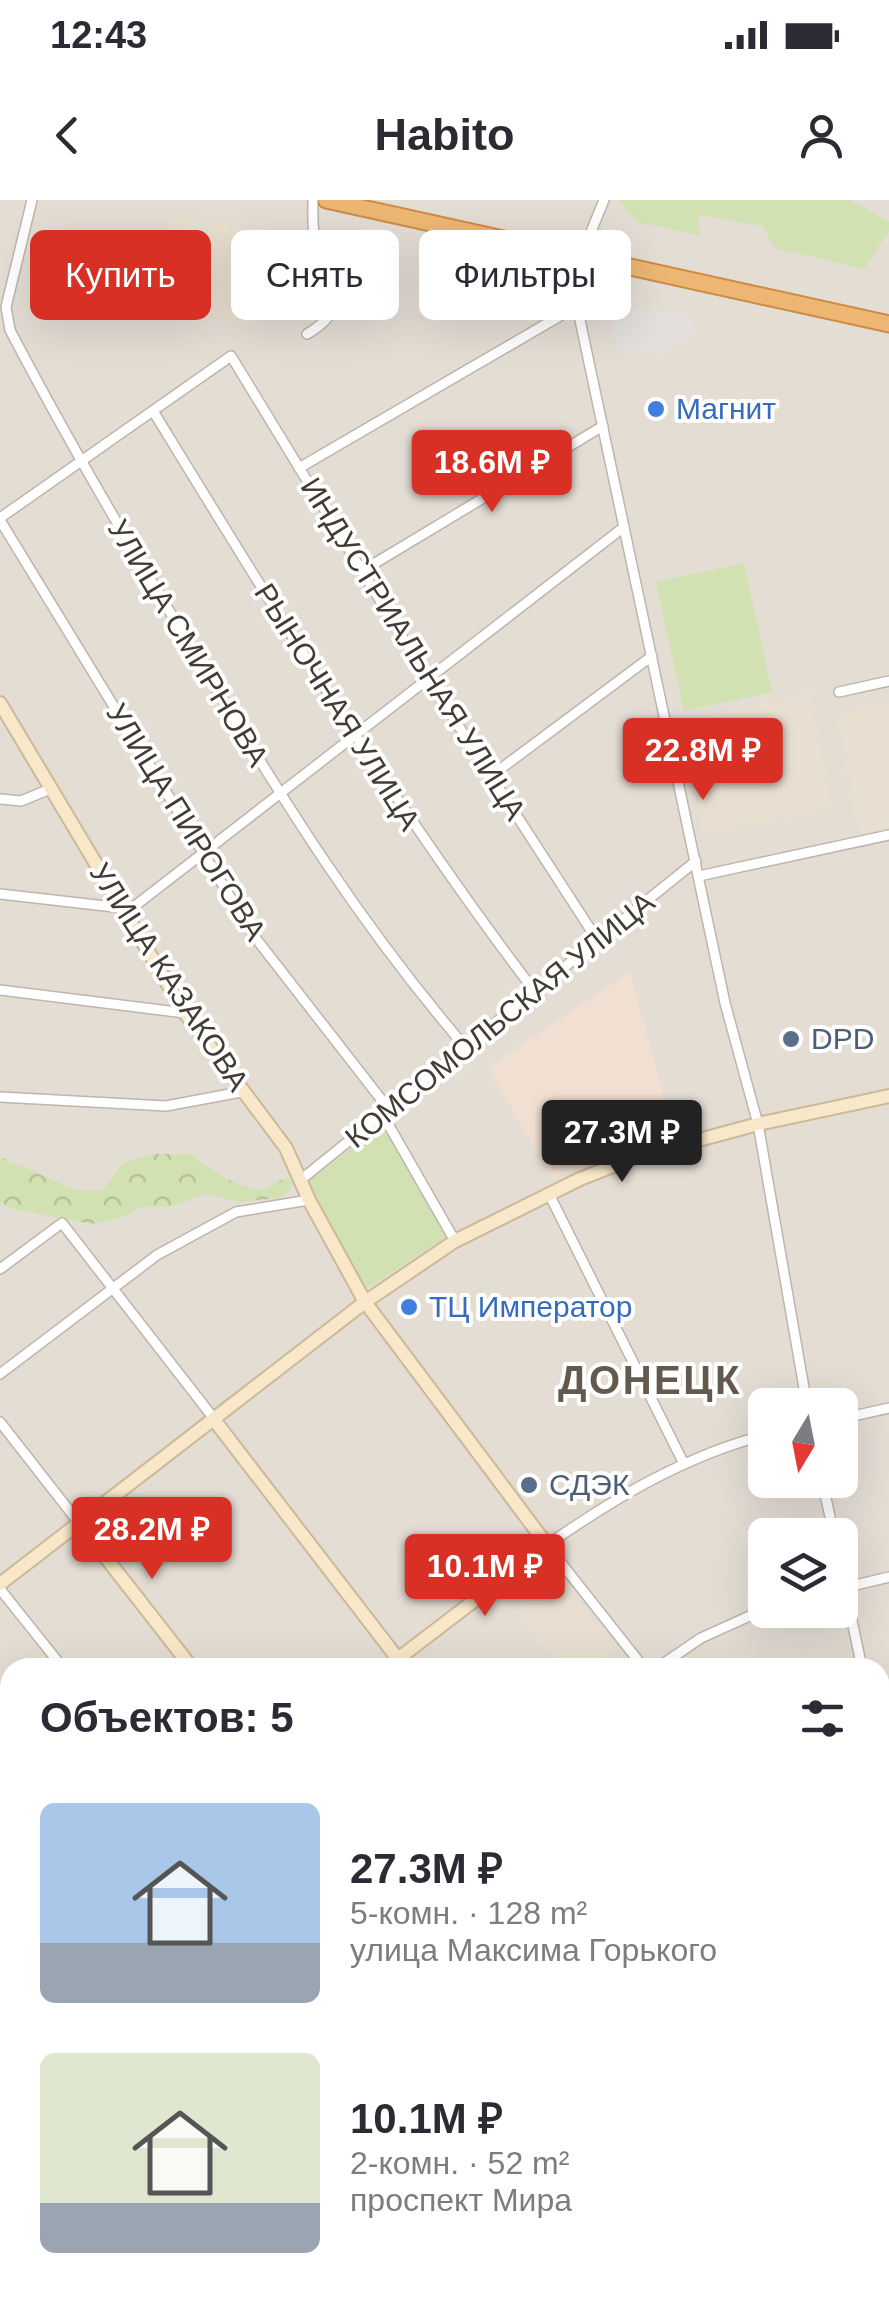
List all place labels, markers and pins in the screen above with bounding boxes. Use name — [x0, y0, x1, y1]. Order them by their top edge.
place label: Магнит — [676, 392, 776, 425]
marker: Магнит — [645, 398, 667, 420]
pin: 18.6M ₽ — [400, 430, 584, 515]
pin: 22.8M ₽ — [611, 718, 795, 803]
place label: DPD — [811, 1022, 874, 1055]
marker: DPD — [780, 1028, 802, 1050]
pin: 27.3M ₽ — [530, 1100, 714, 1185]
place label: ТЦ Император — [429, 1290, 632, 1323]
marker: ТЦ Император — [398, 1296, 420, 1318]
place label: СДЭК — [549, 1468, 630, 1501]
marker: СДЭК — [518, 1474, 540, 1496]
pin: 28.2M ₽ — [60, 1497, 244, 1582]
pin: 10.1M ₽ — [393, 1534, 577, 1619]

